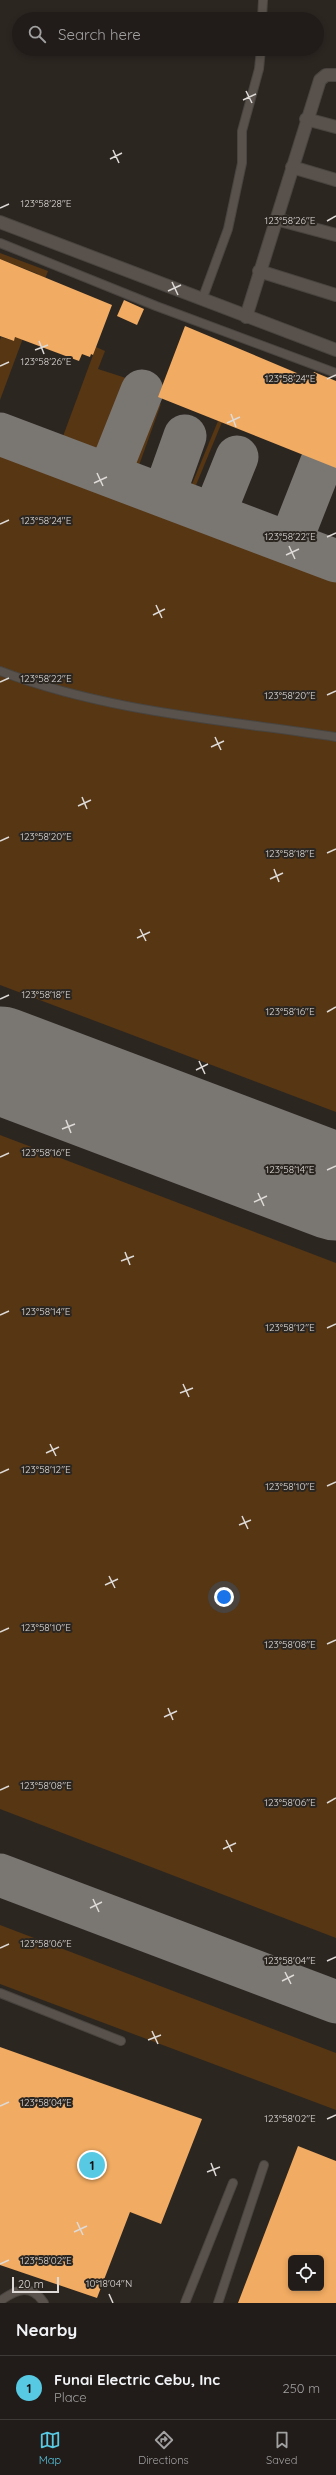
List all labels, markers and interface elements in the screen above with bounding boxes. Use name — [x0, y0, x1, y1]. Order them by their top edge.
search box — [12, 12, 324, 56]
icon: search — [26, 23, 48, 45]
text: Search here — [58, 25, 141, 44]
text: 123°58'28"E — [20, 197, 72, 210]
text: 123°58'26"E — [264, 214, 316, 227]
text: 123°58'26"E — [20, 355, 72, 368]
text: 123°58'24"E — [265, 372, 316, 385]
text: 123°58'24"E — [21, 514, 72, 527]
text: 123°58'22"E — [264, 530, 316, 543]
text: 123°58'22"E — [20, 672, 72, 685]
text: 123°58'20"E — [264, 689, 316, 702]
text: 123°58'20"E — [20, 830, 72, 843]
text: 123°58'18"E — [265, 847, 315, 860]
text: 123°58'18"E — [21, 988, 71, 1001]
text: 123°58'16"E — [265, 1005, 315, 1018]
text: 123°58'16"E — [21, 1146, 71, 1159]
text: 123°58'14"E — [266, 1163, 315, 1176]
text: 123°58'14"E — [22, 1305, 71, 1318]
text: 123°58'12"E — [265, 1321, 315, 1334]
text: 123°58'12"E — [21, 1463, 71, 1476]
text: 123°58'10"E — [265, 1480, 315, 1493]
your location — [214, 1587, 234, 1607]
text: 123°58'10"E — [21, 1621, 71, 1634]
text: 123°58'08"E — [264, 1638, 316, 1651]
text: 123°58'08"E — [20, 1779, 72, 1792]
text: 123°58'06"E — [264, 1796, 316, 1809]
text: 123°58'06"E — [20, 1937, 72, 1950]
text: 123°58'04"E — [264, 1954, 316, 1967]
text: 123°58'04"E — [20, 2096, 72, 2109]
text: 123°58'02"E — [264, 2112, 316, 2125]
pin: 1 — [79, 2150, 105, 2180]
text: 123°58'02"E — [20, 2254, 72, 2267]
map controls — [288, 2255, 324, 2291]
button: locate — [288, 2255, 324, 2291]
scale bar — [12, 2275, 59, 2294]
text: 20 m — [18, 2277, 44, 2291]
text: 10°18'04"N — [86, 2277, 132, 2290]
text: Nearby — [16, 2319, 77, 2340]
text: Funai Electric Cebu, Inc — [54, 2370, 220, 2389]
text: 1 — [26, 2380, 32, 2396]
text: 250 m — [283, 2380, 320, 2396]
text: Place — [54, 2389, 87, 2405]
tab: Map — [39, 2429, 61, 2467]
tab: Directions — [138, 2429, 189, 2467]
tab: Saved — [266, 2429, 297, 2467]

